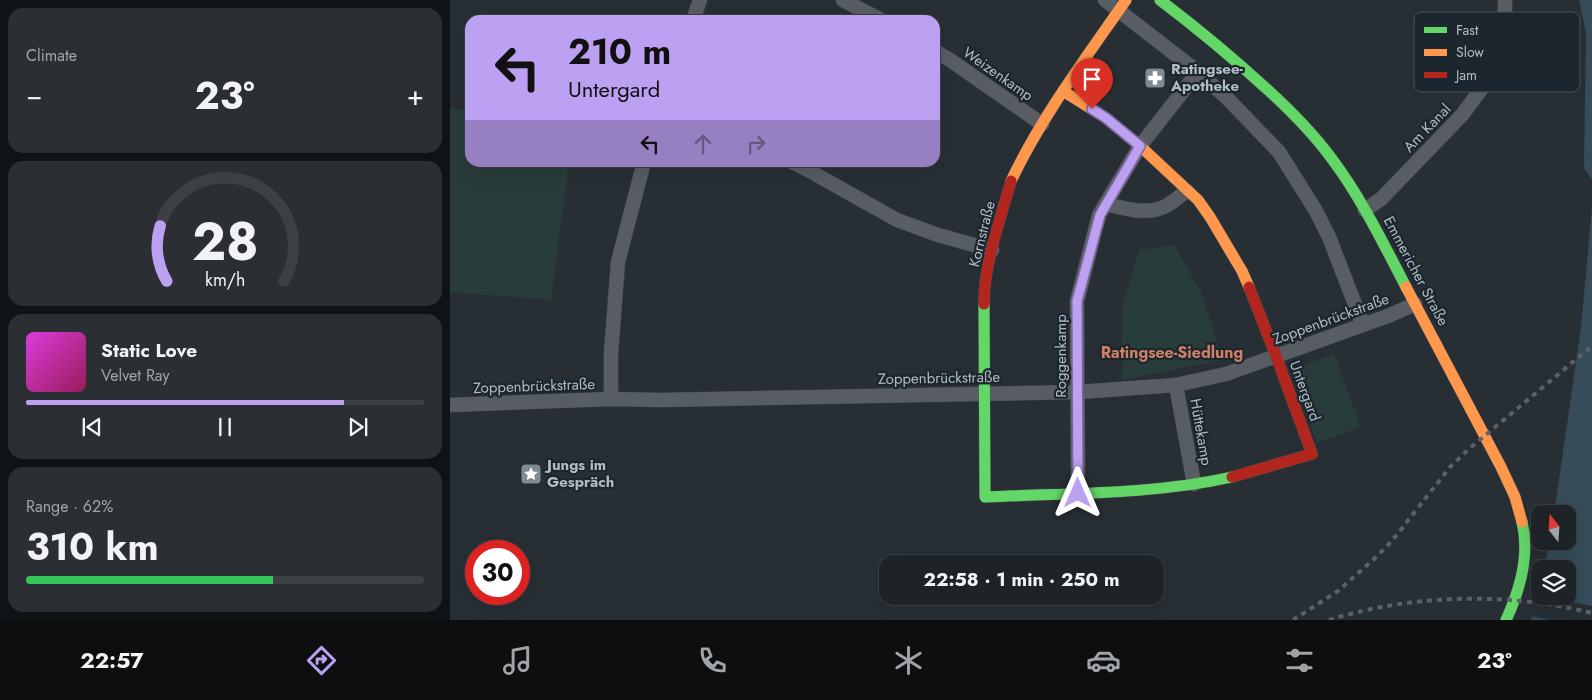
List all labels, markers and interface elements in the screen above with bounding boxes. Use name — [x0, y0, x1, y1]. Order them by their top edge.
legend — [1414, 12, 1580, 92]
text: Fast — [1456, 20, 1479, 40]
text: 210 m — [568, 27, 671, 77]
icon: left — [485, 35, 550, 100]
street label: Weizenkamp — [958, 42, 1038, 107]
text: Slow — [1456, 42, 1484, 62]
text: Climate — [26, 44, 77, 67]
pin — [1071, 58, 1113, 109]
place label: Ratingsee- Apotheke — [1170, 58, 1244, 97]
icon: arrive — [1078, 65, 1106, 93]
text: Jam — [1454, 65, 1477, 85]
pharmacy icon: Ratingsee- Apotheke — [1143, 66, 1167, 90]
text: 23° — [195, 68, 255, 123]
text: Untergard — [568, 73, 660, 105]
text: − — [26, 75, 43, 116]
text: + — [407, 75, 424, 116]
street label: Am Kanal — [1398, 99, 1456, 157]
icon: left — [636, 130, 664, 158]
icon: ahead — [689, 130, 717, 158]
icon: right — [742, 130, 770, 158]
street label: Kornstraße — [963, 198, 1001, 269]
text: 28 — [192, 204, 258, 280]
street label: Emmericher Straße — [1378, 212, 1454, 330]
text: km/h — [205, 267, 245, 293]
street label: Zoppenbrückstraße — [1270, 288, 1392, 350]
street label: Roggenkamp — [1050, 314, 1072, 398]
text: Static Love — [101, 337, 197, 364]
district label: Ratingsee-Siedlung — [1101, 341, 1243, 364]
street label: Untergard — [1284, 358, 1326, 424]
text: Velvet Ray — [101, 364, 170, 387]
street label: Zoppenbrückstraße — [878, 366, 1001, 390]
street label: Zoppenbrückstraße — [473, 373, 596, 399]
street label: Hüttekamp — [1184, 397, 1218, 468]
icon: previous — [78, 413, 106, 441]
icon: pause — [211, 413, 239, 441]
icon: next — [344, 413, 372, 441]
place label: Jungs im Gespräch — [544, 454, 614, 493]
place icon: Jungs im Gespräch — [519, 462, 543, 486]
position arrow — [1051, 466, 1103, 518]
text: Range · 62% — [26, 495, 113, 518]
north arrow — [1531, 505, 1576, 550]
map controls — [1531, 505, 1576, 605]
text: 310 km — [26, 519, 159, 574]
speed limit sign: 30 — [465, 540, 530, 605]
button: layers — [1531, 560, 1576, 605]
text: 22:58 · 1 min · 250 m — [924, 566, 1119, 593]
icon: directions — [304, 643, 339, 678]
icon: music — [500, 643, 535, 678]
icon: phone — [695, 643, 730, 678]
icon: climate — [891, 643, 926, 678]
icon: car — [1086, 643, 1121, 678]
icon: filters — [1282, 643, 1317, 678]
text: 22:57 — [80, 644, 144, 676]
text: 23° — [1477, 644, 1512, 676]

